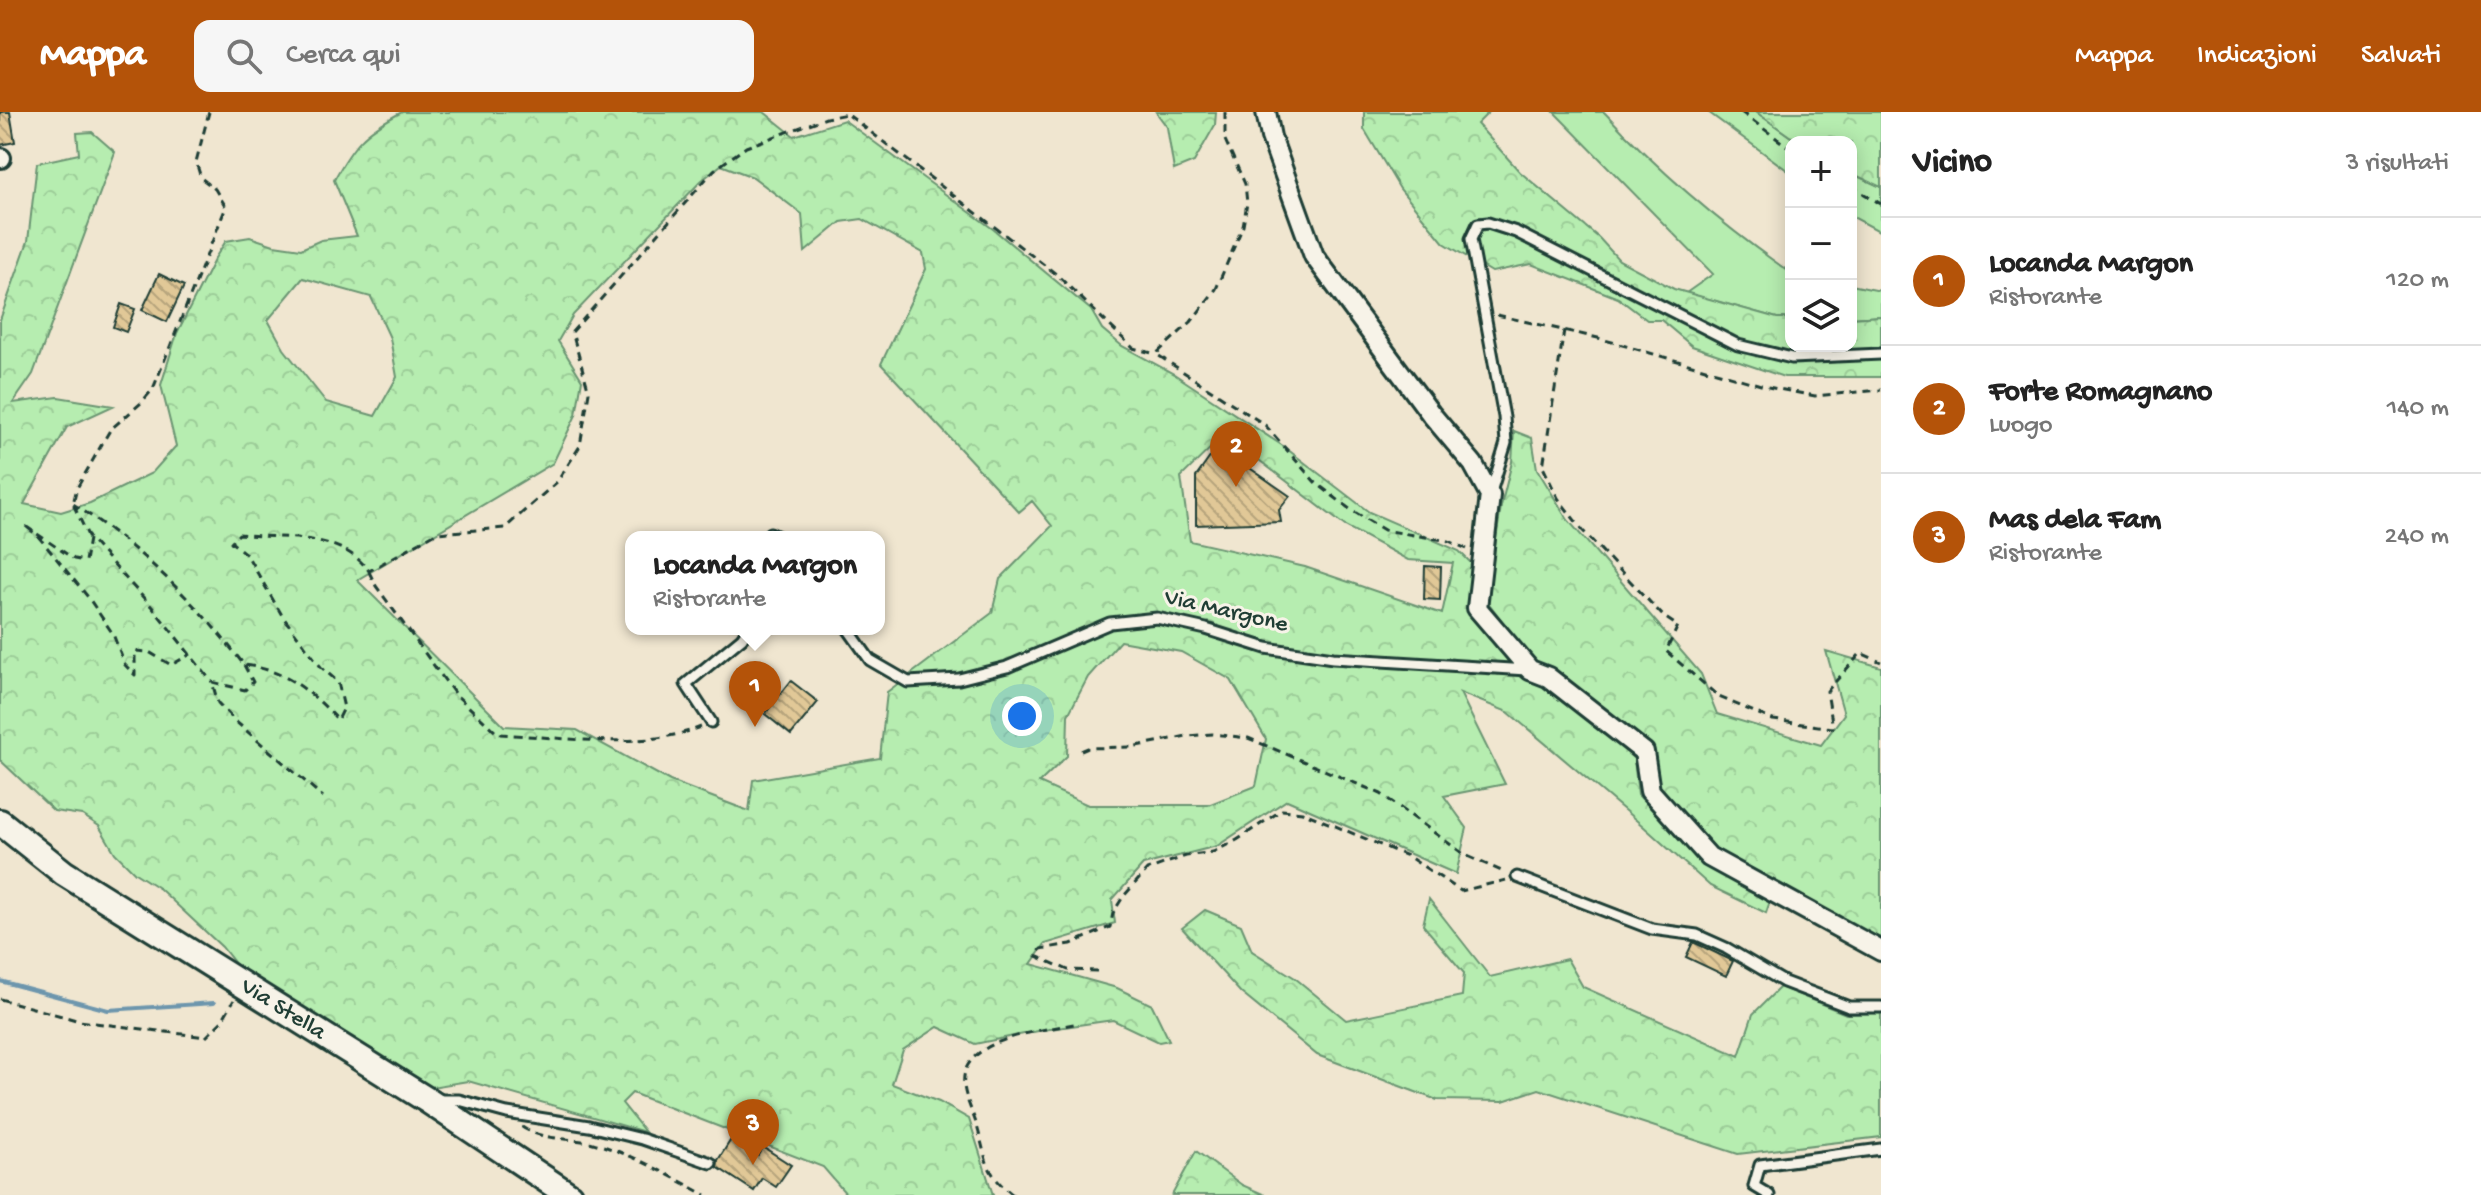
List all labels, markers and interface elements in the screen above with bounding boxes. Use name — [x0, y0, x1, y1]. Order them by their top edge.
search box — [194, 20, 754, 92]
text: Mappa — [40, 34, 146, 78]
icon: search — [222, 34, 266, 78]
text: Cerca qui — [286, 39, 401, 74]
text: Mappa — [2075, 40, 2153, 73]
text: Indicazioni — [2197, 40, 2317, 73]
text: Salvati — [2361, 40, 2441, 73]
map controls — [1785, 136, 1857, 352]
button: + — [1785, 136, 1857, 208]
text: Vicino — [1913, 144, 1992, 184]
text: 3 risultati — [2346, 149, 2449, 180]
button: − — [1785, 208, 1857, 280]
text: Locanda Margon — [1989, 248, 2193, 283]
text: 1 — [1934, 266, 1944, 297]
text: 120 m — [2386, 266, 2449, 297]
button: layers — [1785, 280, 1857, 352]
text: Ristorante — [1989, 283, 2102, 314]
text: Forte Romagnano — [1989, 376, 2212, 411]
text: 2 — [1933, 394, 1945, 425]
text: 140 m — [2387, 394, 2449, 425]
text: Luogo — [1989, 411, 2053, 442]
pin: 2 — [1210, 421, 1262, 487]
text: Mas dela Fam — [1989, 504, 2161, 539]
text: 3 — [1932, 522, 1946, 553]
text: 240 m — [2385, 522, 2449, 553]
popup — [625, 531, 885, 635]
text: Ristorante — [1989, 539, 2102, 570]
text: Locanda Margon — [653, 550, 857, 585]
street label: Via Margone — [1160, 583, 1291, 640]
text: Ristorante — [653, 585, 766, 616]
pin: 1 — [729, 661, 781, 727]
your location — [1002, 696, 1042, 736]
street label: Via Stella — [234, 972, 331, 1048]
pin: 3 — [727, 1099, 779, 1165]

